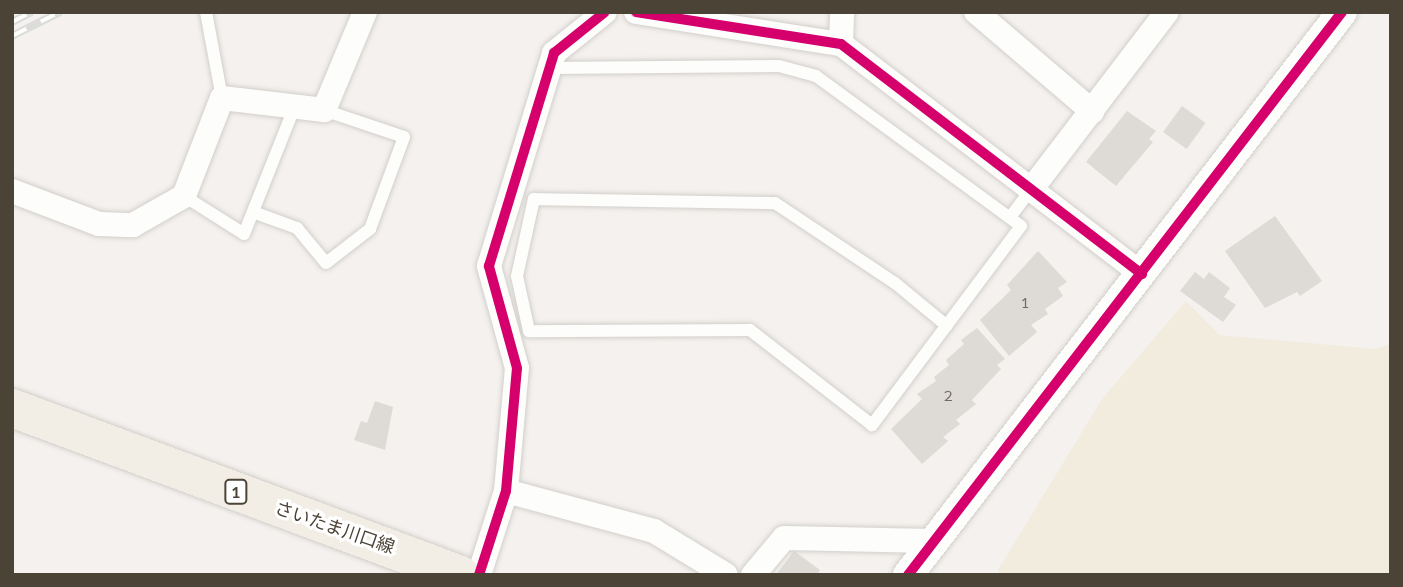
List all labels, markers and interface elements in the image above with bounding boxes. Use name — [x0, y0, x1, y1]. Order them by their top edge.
house number: 1 — [1021, 295, 1029, 311]
house number: ２ — [941, 388, 955, 404]
road number: 1 — [224, 480, 248, 505]
street label: さいたま川口線 — [272, 496, 398, 558]

